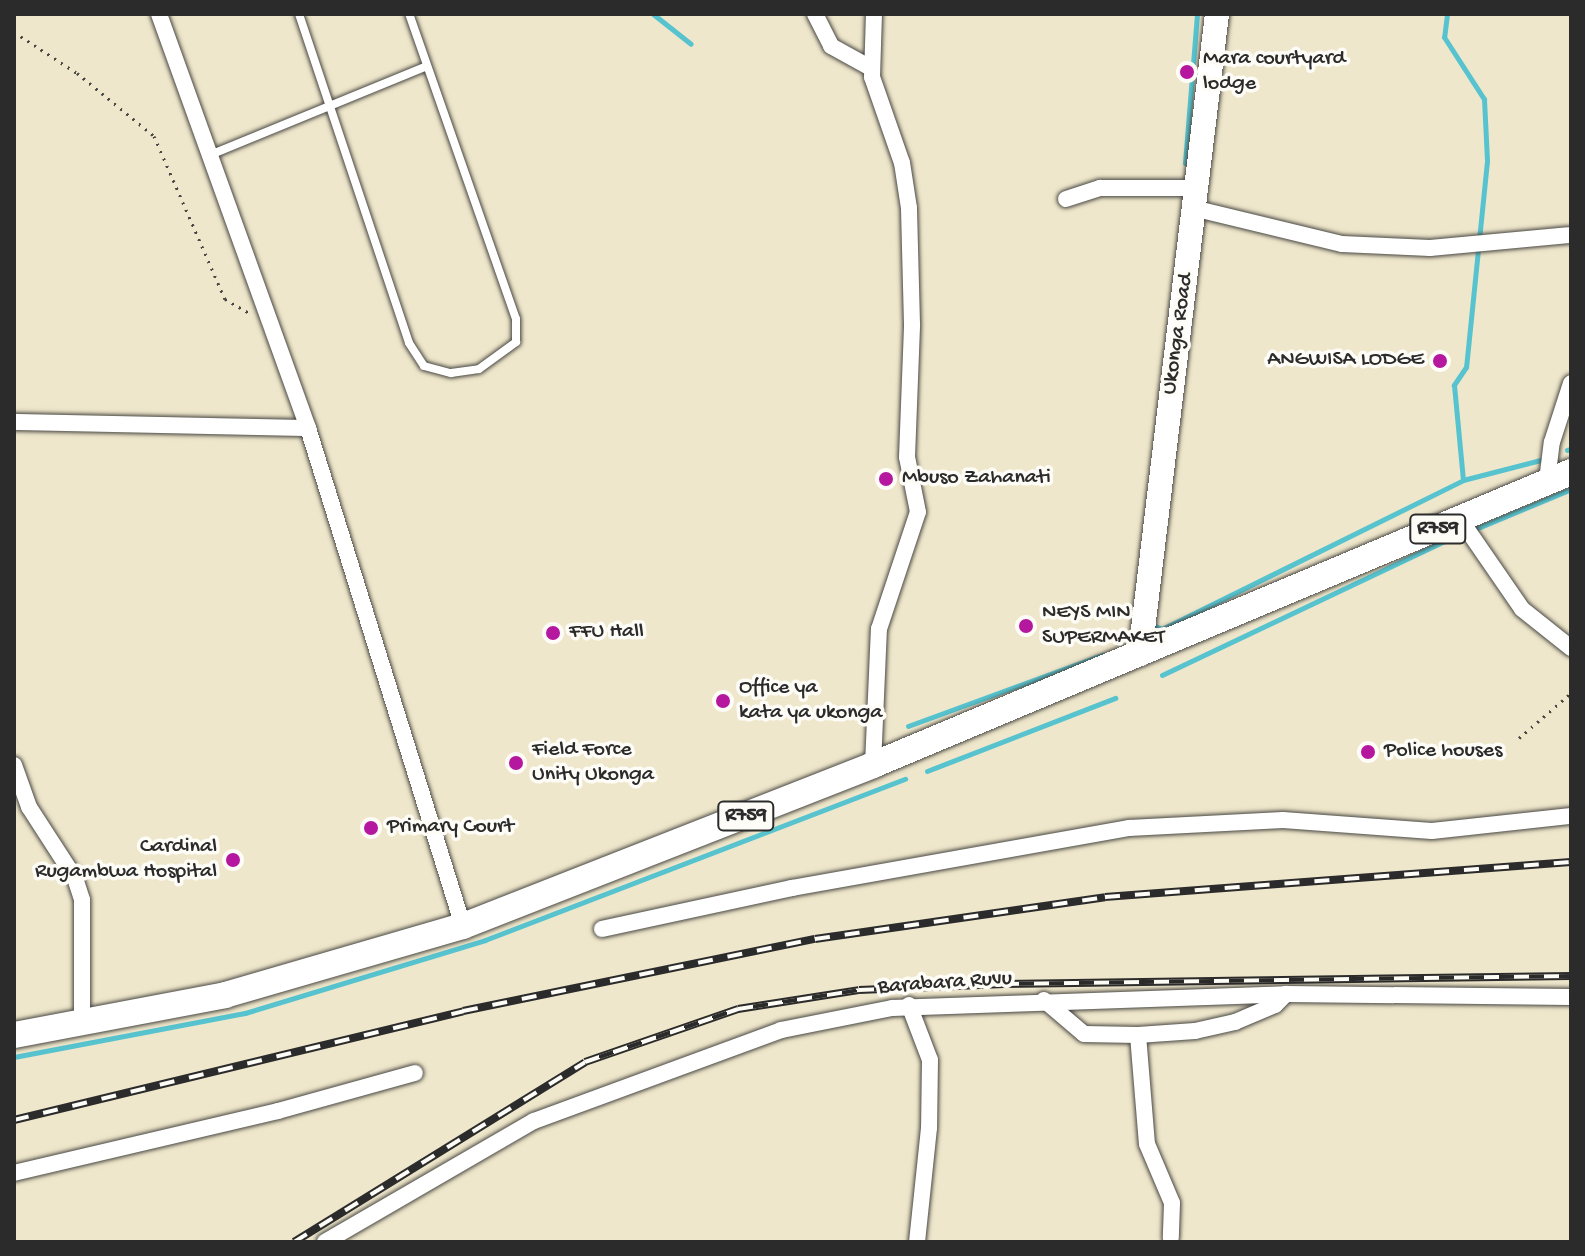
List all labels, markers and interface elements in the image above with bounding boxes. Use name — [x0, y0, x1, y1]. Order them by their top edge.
place label: Mara courtyard lodge — [1203, 46, 1345, 98]
marker: Mara courtyard lodge — [1178, 63, 1196, 81]
street label: Ukonga Road — [1157, 272, 1201, 396]
place label: ANGWISA LODGE — [1267, 348, 1424, 374]
marker: ANGWISA LODGE — [1431, 352, 1449, 370]
place label: Mbuso Zahanati — [902, 466, 1051, 492]
marker: Mbuso Zahanati — [877, 470, 895, 488]
road number: R759 — [1408, 513, 1468, 545]
place label: NEYS MIN SUPERMAKET — [1042, 600, 1165, 652]
marker: NEYS MIN SUPERMAKET — [1017, 617, 1035, 635]
place label: FFU Hall — [569, 620, 644, 646]
marker: FFU Hall — [544, 624, 562, 642]
place label: Office ya kata ya ukonga — [739, 675, 882, 726]
marker: Office ya kata ya ukonga — [714, 692, 732, 710]
place label: Field Force Unity Ukonga — [532, 737, 654, 788]
place label: Police houses — [1384, 739, 1502, 765]
marker: Police houses — [1359, 743, 1377, 761]
marker: Field Force Unity Ukonga — [507, 754, 525, 772]
road number: R759 — [716, 800, 776, 832]
place label: Primary Court — [387, 815, 514, 841]
marker: Primary Court — [362, 819, 380, 837]
place label: Cardinal Rugambwa Hospital — [35, 834, 217, 886]
marker: Cardinal Rugambwa Hospital — [224, 851, 242, 869]
street label: Barabara Ruvu — [877, 966, 1013, 1002]

